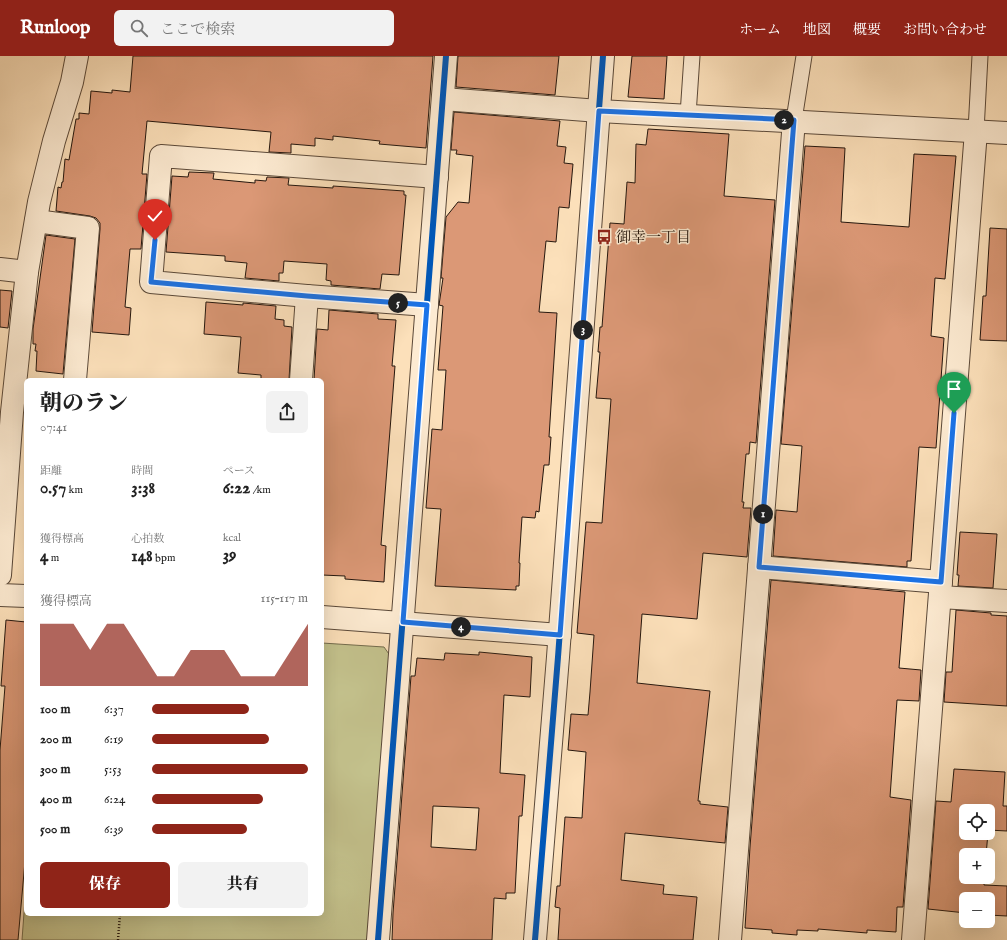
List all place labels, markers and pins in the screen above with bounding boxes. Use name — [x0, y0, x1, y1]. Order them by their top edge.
pin: 2 — [774, 110, 794, 130]
pin — [138, 199, 172, 240]
bus stop icon: 御幸一丁目 — [595, 228, 613, 246]
place label: 御幸一丁目 — [616, 228, 691, 247]
pin: 5 — [388, 293, 408, 313]
pin: 3 — [573, 320, 593, 340]
pin — [937, 372, 971, 413]
pin: 1 — [753, 504, 773, 524]
pin: 4 — [451, 617, 471, 637]

